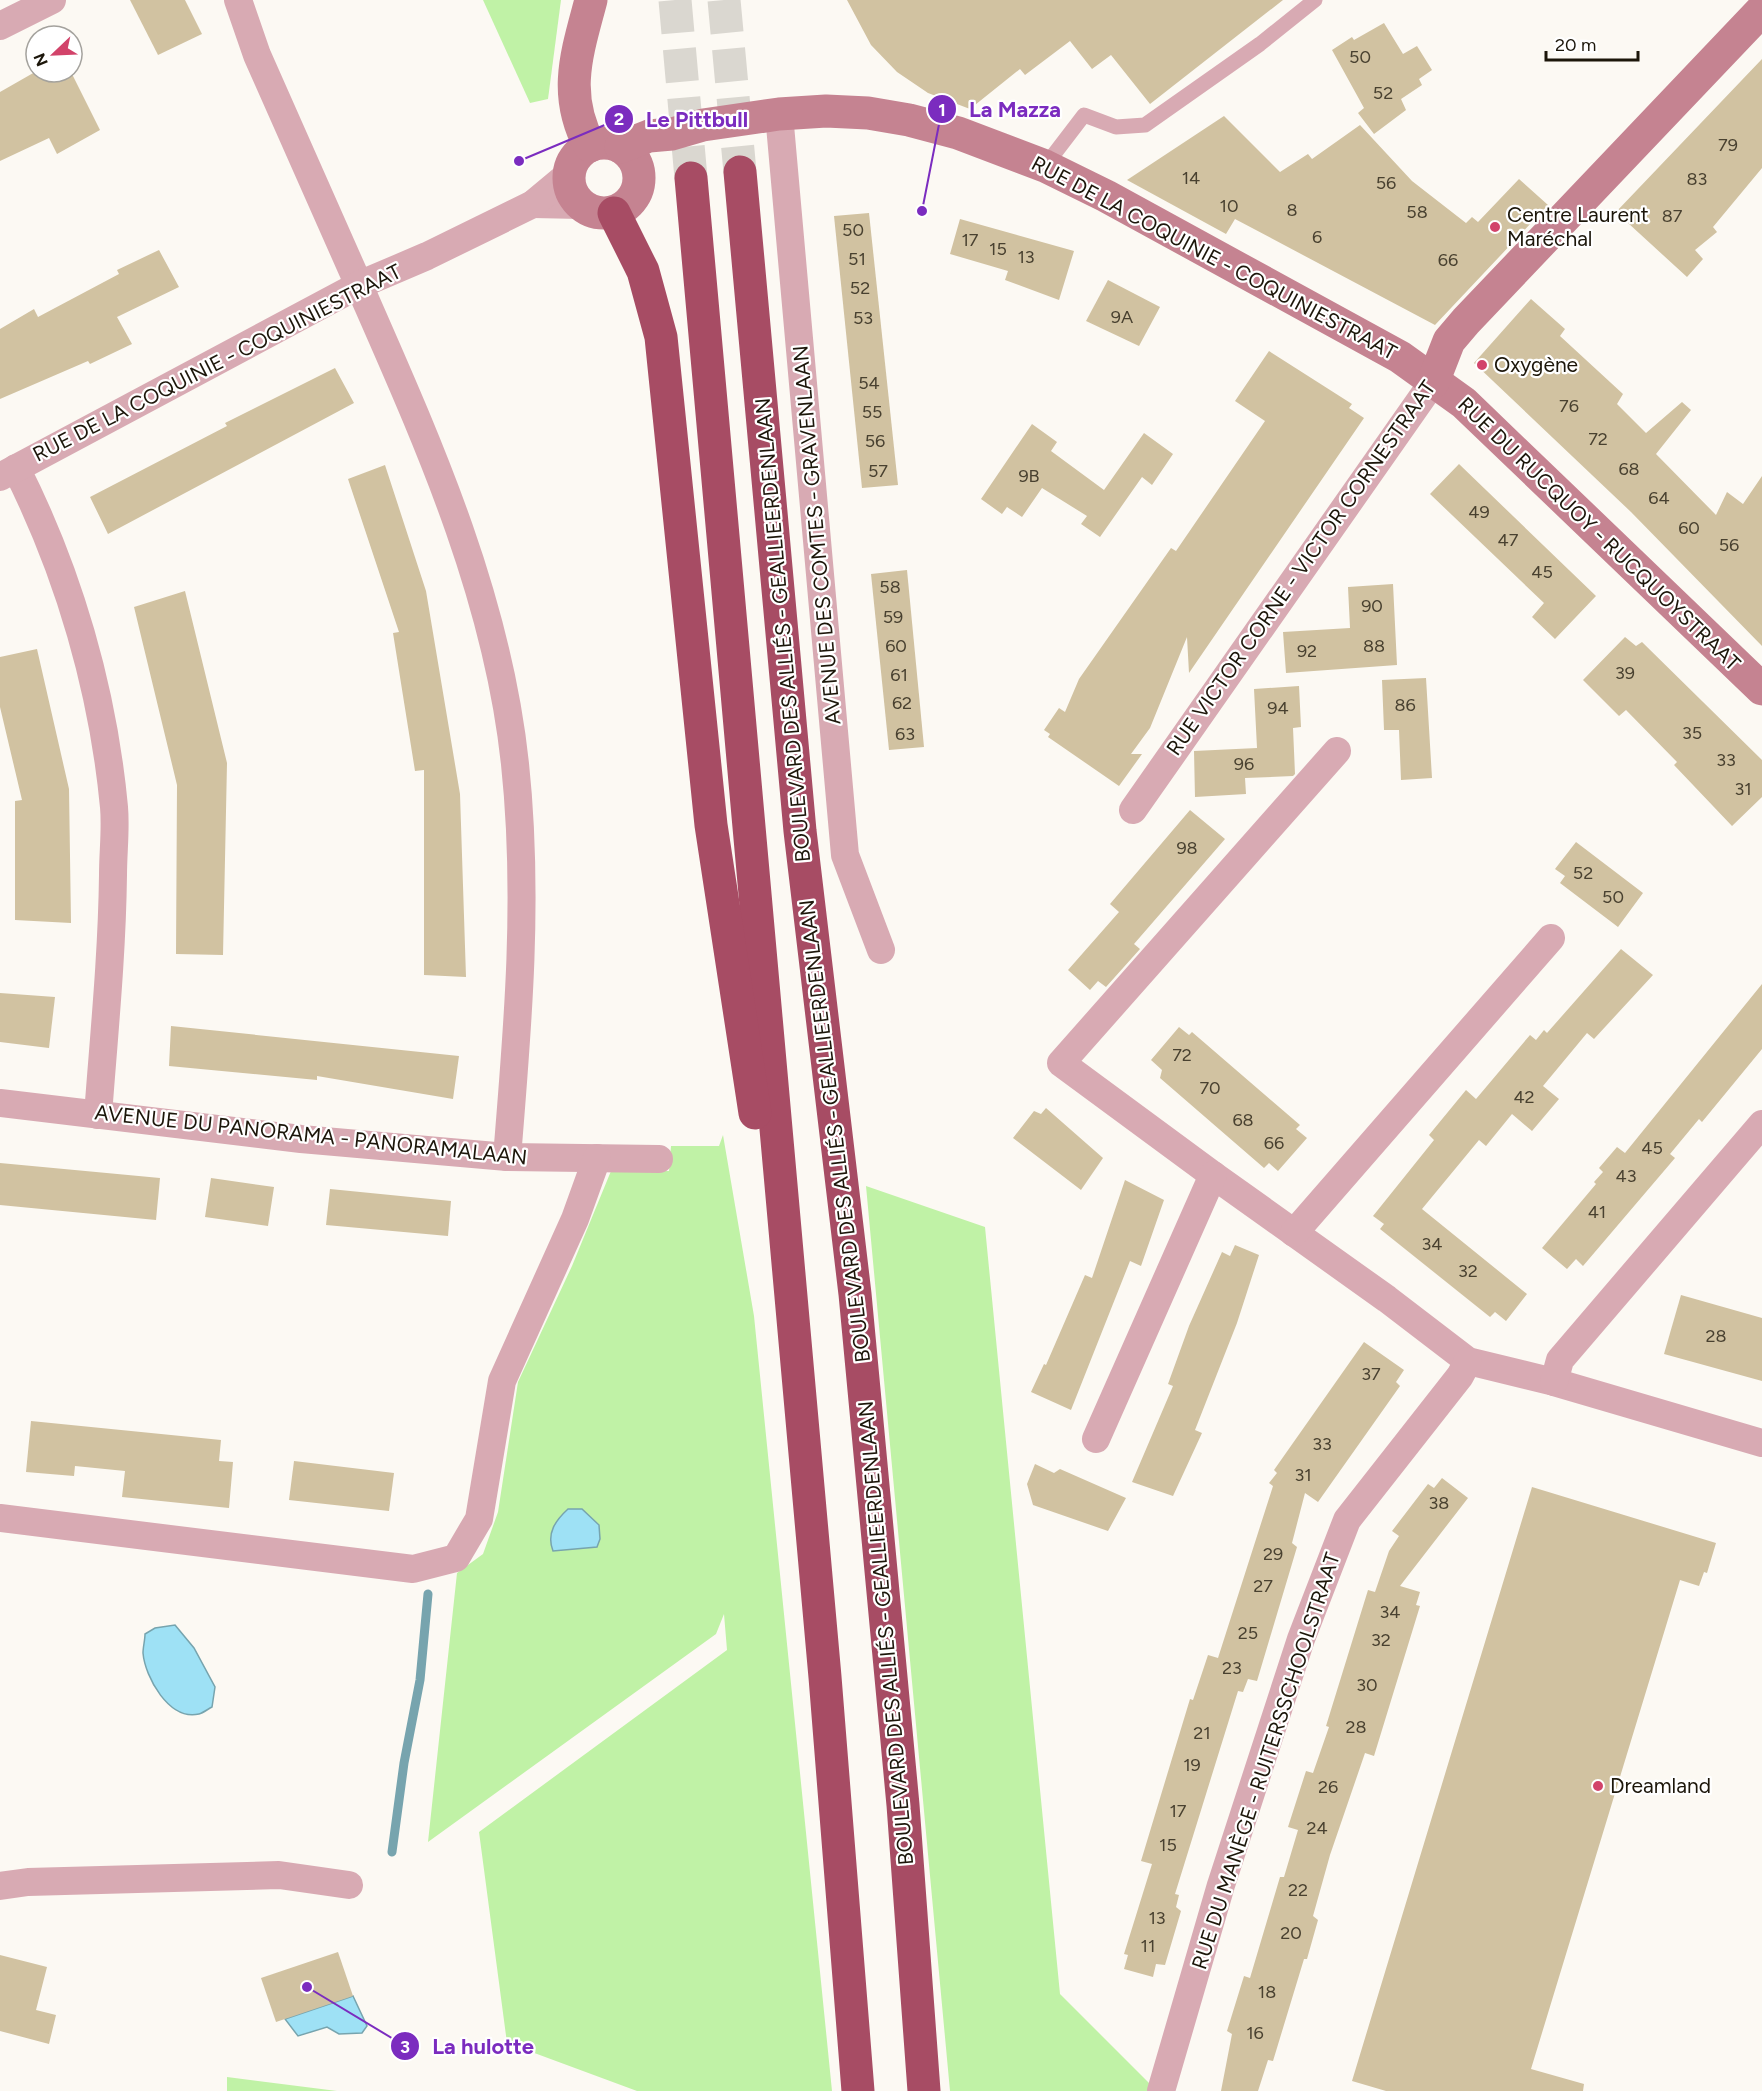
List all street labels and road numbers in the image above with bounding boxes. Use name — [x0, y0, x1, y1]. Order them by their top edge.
street label: RUE DE LA COQUINIE - COQUINIESTRAAT — [1027, 150, 1401, 365]
street label: RUE DE LA COQUINIE - COQUINIESTRAAT — [28, 258, 405, 467]
street label: AVENUE DES COMTES - GRAVENLAAN — [787, 344, 846, 726]
street label: RUE VICTOR CORNE - VICTOR CORNESTRAAT — [1161, 375, 1441, 760]
street label: RUE DU RUCQUOY - RUCQUOYSTRAAT — [1453, 392, 1746, 676]
street label: BOULEVARD DES ALLIÉS - GEALLIEERDENLAAN — [750, 397, 815, 863]
street label: BOULEVARD DES ALLIÉS - GEALLIEERDENLAAN — [794, 898, 875, 1364]
street label: AVENUE DU PANORAMA - PANORAMALAAN — [94, 1099, 529, 1170]
street label: BOULEVARD DES ALLIÉS - GEALLIEERDENLAAN — [853, 1400, 918, 1866]
street label: RUE DU MANÈGE - RUITERSSCHOOLSTRAAT — [1186, 1549, 1345, 1972]

